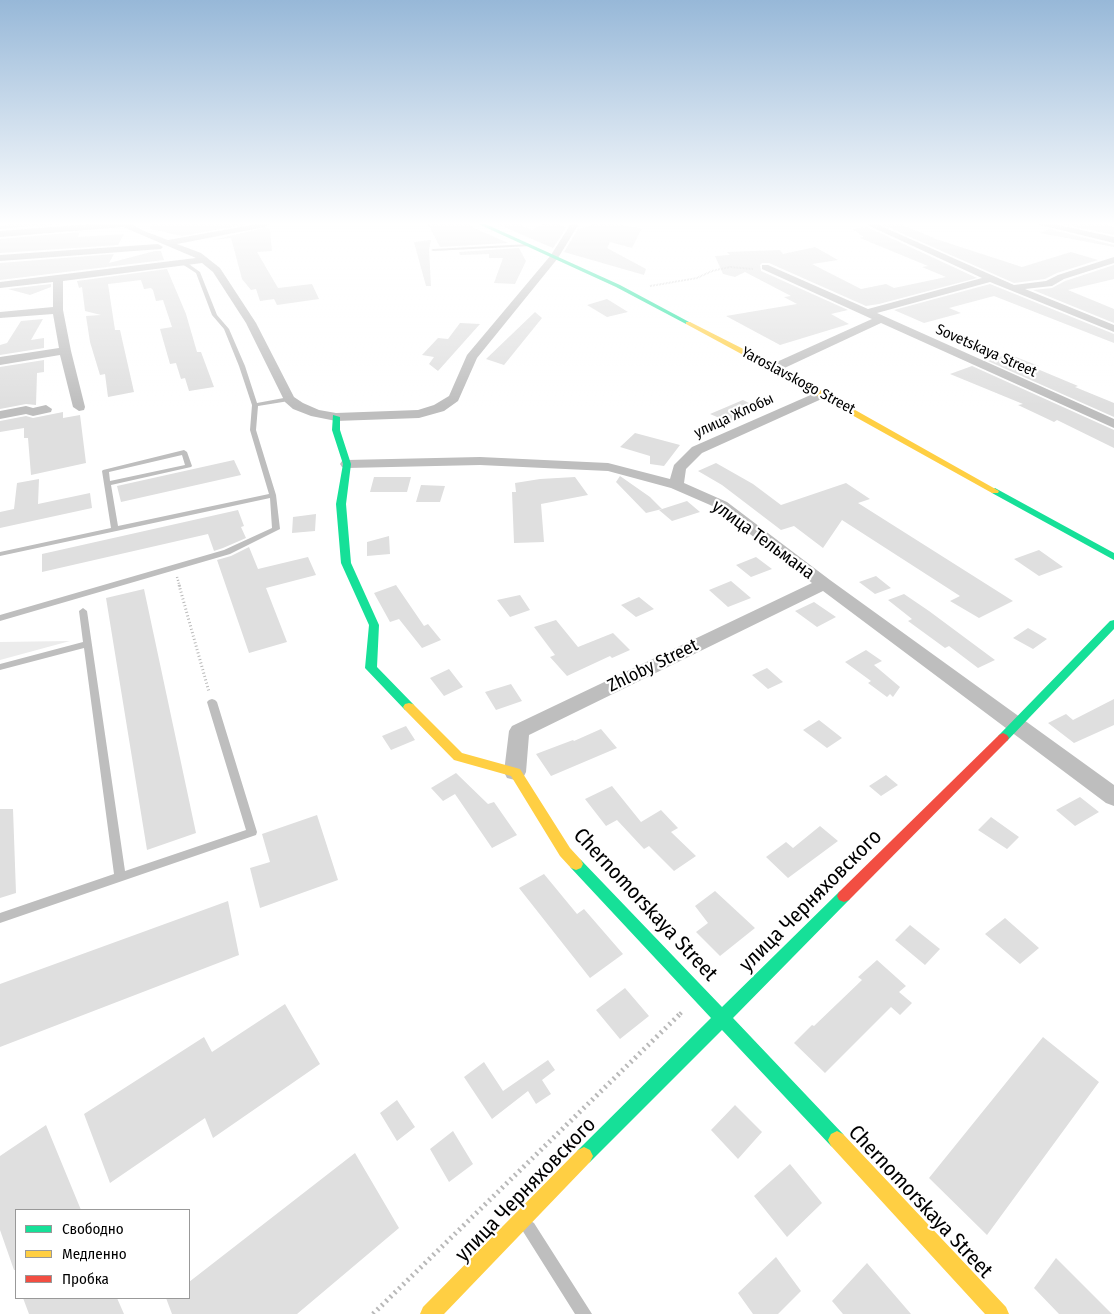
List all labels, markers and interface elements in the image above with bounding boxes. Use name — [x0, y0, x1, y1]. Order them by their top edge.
street label: Sovetskaya Street — [933, 321, 1039, 381]
street label: Yaroslavskogo Street — [738, 343, 858, 419]
street label: улица Жлобы — [691, 390, 777, 442]
street label: улица Тельмана — [708, 496, 818, 584]
street label: Zhloby Street — [604, 635, 702, 697]
street label: Chernomorskaya Street — [568, 823, 722, 987]
street label: улица Черняховского — [735, 825, 887, 977]
street label: улица Черняховского — [451, 1113, 601, 1267]
street label: Chernomorskaya Street — [843, 1120, 997, 1284]
legend — [15, 1209, 190, 1299]
text: Свободно — [62, 1220, 124, 1238]
text: Медленно — [62, 1245, 127, 1263]
text: Пробка — [62, 1270, 109, 1288]

